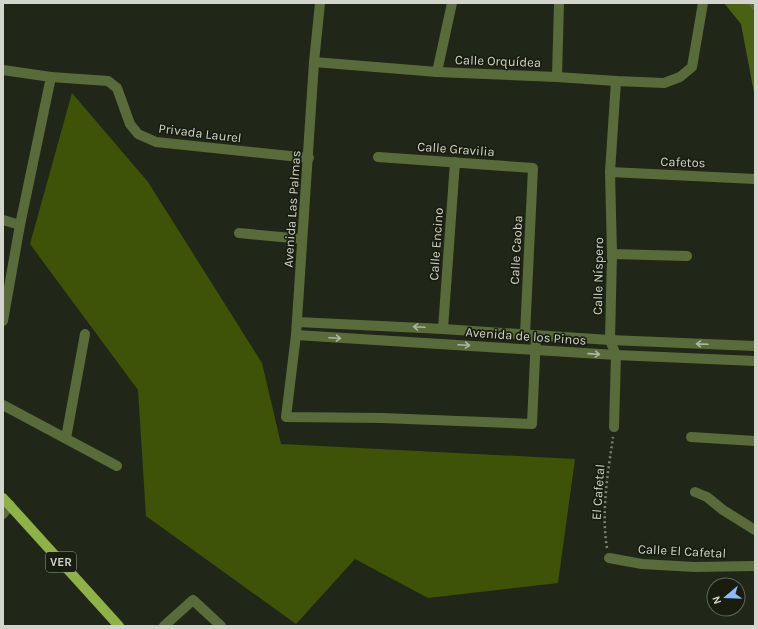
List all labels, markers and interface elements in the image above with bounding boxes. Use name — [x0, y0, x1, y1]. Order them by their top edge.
street label: Calle Orquídea — [455, 52, 541, 71]
street label: Privada Laurel — [158, 120, 242, 146]
street label: Calle Gravilia — [417, 139, 495, 159]
street label: Avenida Las Palmas — [280, 150, 304, 268]
street label: Cafetos — [660, 154, 706, 170]
street label: Calle Encino — [426, 207, 446, 281]
street label: Calle Caoba — [507, 215, 525, 285]
street label: Calle Níspero — [590, 237, 606, 315]
one-way arrow — [413, 324, 426, 331]
street label: Avenida de los Pinos — [465, 324, 587, 348]
one-way arrow — [328, 334, 341, 341]
one-way arrow — [696, 340, 709, 347]
one-way arrow — [457, 342, 470, 349]
one-way arrow — [587, 350, 600, 357]
street label: El Cafetal — [589, 464, 607, 520]
street label: Calle El Cafetal — [638, 541, 726, 561]
road number: VER — [46, 552, 76, 572]
north arrow — [706, 577, 746, 617]
text: N — [710, 594, 724, 606]

